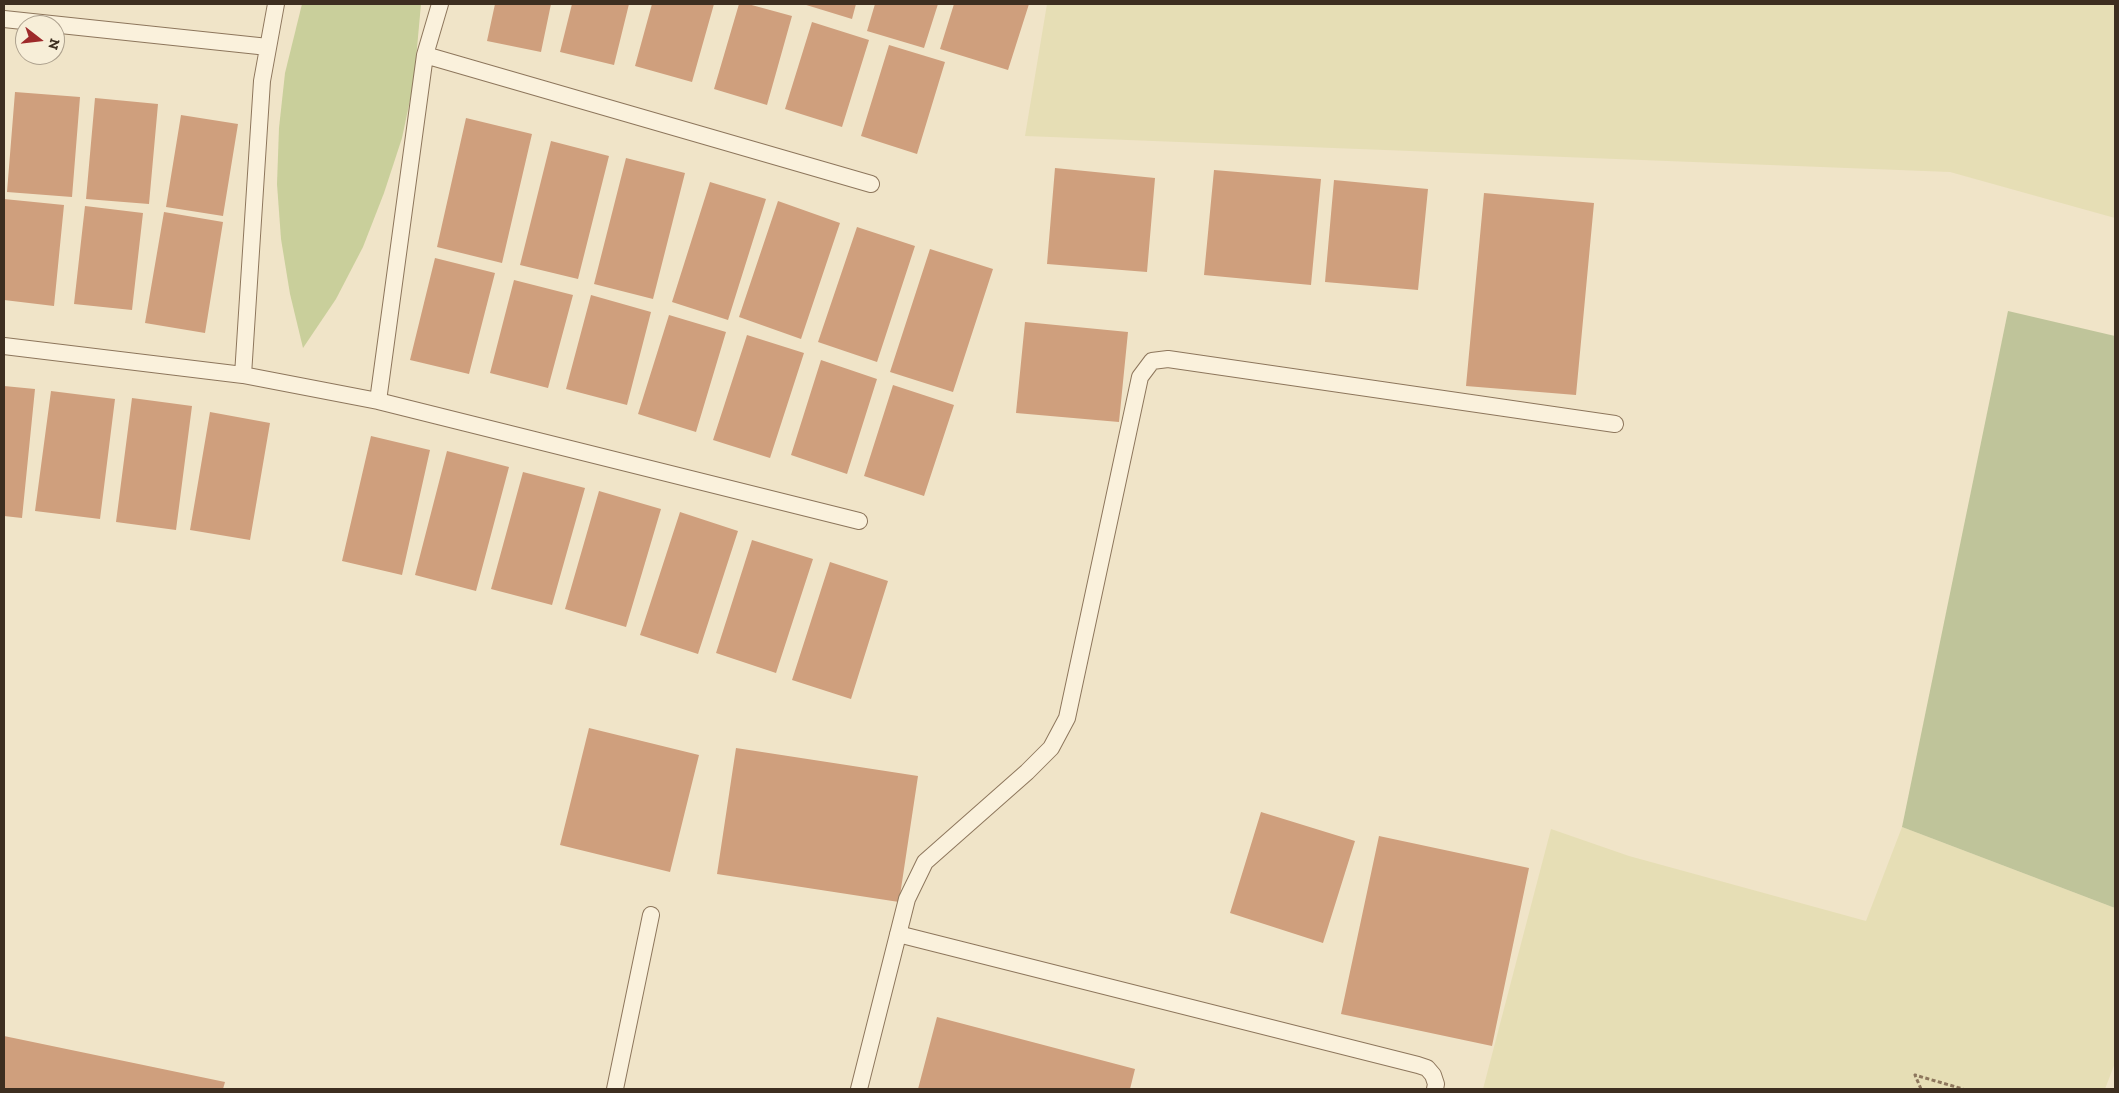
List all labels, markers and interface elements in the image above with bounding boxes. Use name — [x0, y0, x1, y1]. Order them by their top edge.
north arrow — [15, 15, 65, 65]
text: N — [44, 37, 64, 51]

